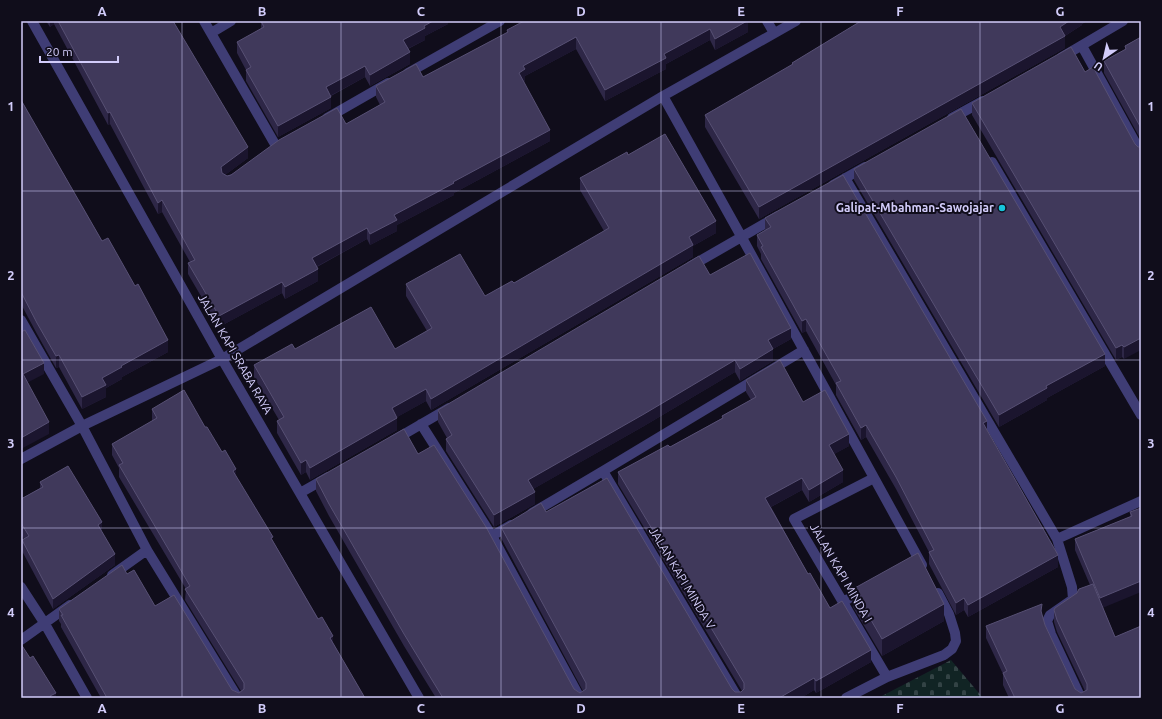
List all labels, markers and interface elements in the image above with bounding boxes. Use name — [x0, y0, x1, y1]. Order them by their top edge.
text: A — [97, 4, 107, 18]
text: B — [258, 4, 267, 18]
text: C — [417, 4, 426, 18]
text: D — [576, 4, 586, 18]
text: E — [737, 4, 745, 18]
text: F — [896, 4, 904, 18]
text: G — [1056, 4, 1065, 18]
scale bar — [40, 38, 118, 64]
north arrow — [1084, 38, 1124, 78]
text: 20 m — [46, 45, 73, 58]
text: U — [1092, 59, 1105, 73]
text: 1 — [7, 99, 15, 113]
text: 1 — [1147, 99, 1155, 113]
place label: Galipat-Mbahman-Sawojajar — [836, 201, 994, 214]
marker: Galipat-Mbahman-Sawojajar — [997, 203, 1007, 213]
text: 2 — [7, 268, 15, 282]
text: 2 — [1147, 268, 1155, 282]
street label: JALAN KAPI SRABA RAYA — [196, 291, 275, 416]
text: 3 — [7, 436, 15, 450]
text: 3 — [1147, 436, 1155, 450]
street label: JALAN KAPI MINDA I — [808, 521, 875, 624]
street label: JALAN KAPI MINDA V — [647, 525, 718, 631]
text: 4 — [7, 605, 15, 619]
text: 4 — [1147, 605, 1155, 619]
text: A — [97, 701, 107, 715]
text: B — [258, 701, 267, 715]
text: C — [417, 701, 426, 715]
text: D — [576, 701, 586, 715]
text: E — [737, 701, 745, 715]
text: F — [896, 701, 904, 715]
text: G — [1056, 701, 1065, 715]

